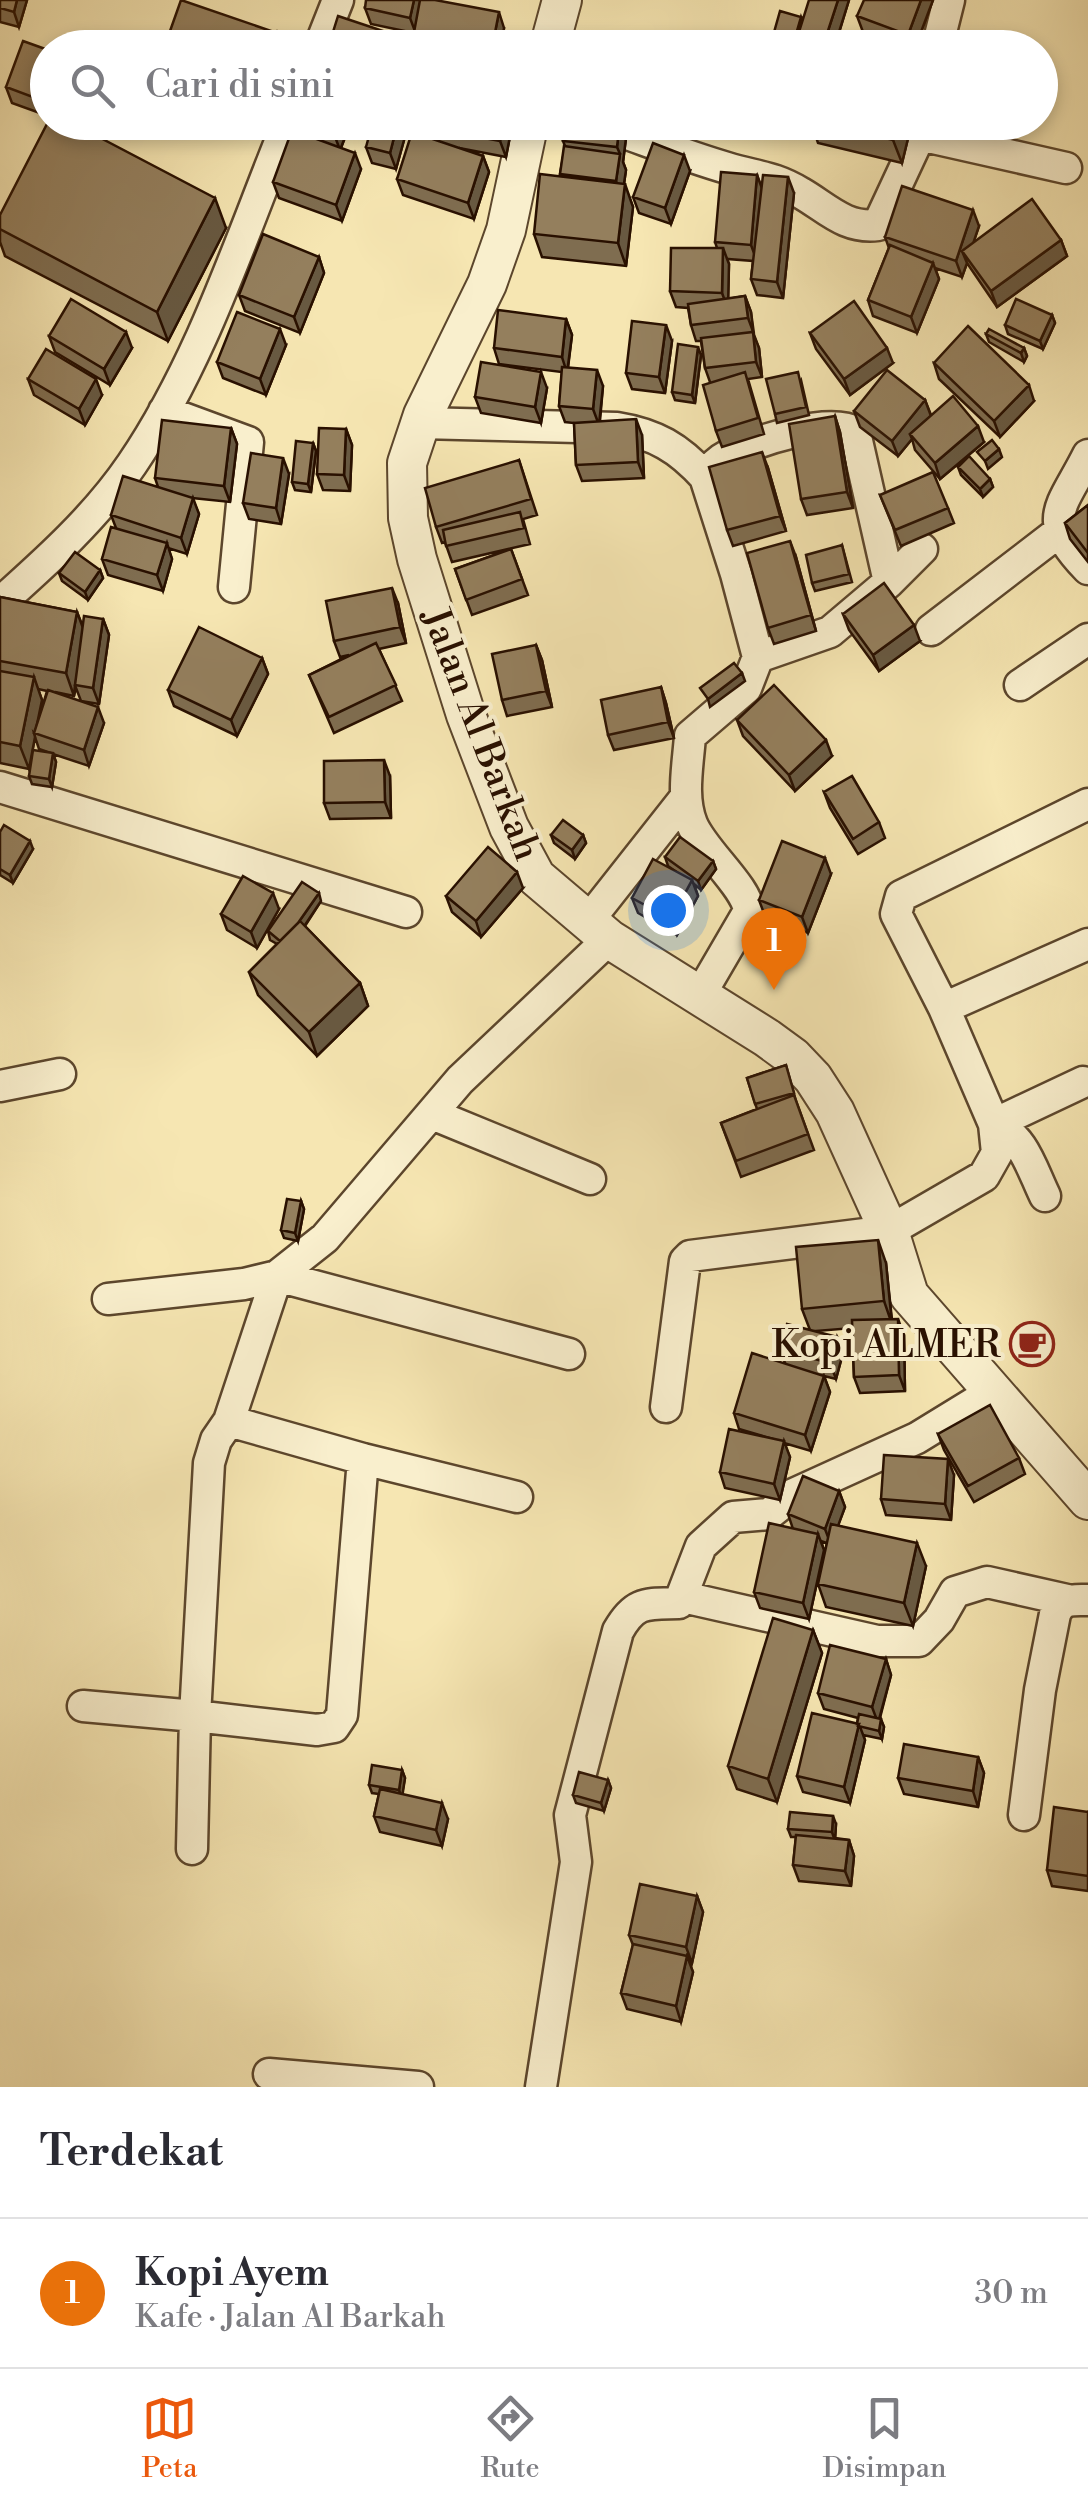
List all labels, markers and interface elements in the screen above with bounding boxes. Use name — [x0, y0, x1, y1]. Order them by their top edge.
search box — [30, 30, 1058, 140]
icon: search — [65, 58, 120, 113]
text: Cari di sini — [145, 62, 334, 109]
street label: Jalan Al Barkah — [410, 600, 550, 867]
your location — [643, 885, 694, 936]
pin: 1 — [742, 908, 806, 990]
cafe icon: Kopi ALMER — [1009, 1321, 1055, 1367]
place label: Kopi ALMER — [772, 1322, 1002, 1369]
text: Terdekat — [40, 2126, 223, 2179]
text: Kopi Ayem — [135, 2250, 329, 2297]
text: 1 — [65, 2273, 80, 2313]
text: 30 m — [974, 2273, 1048, 2313]
text: Kafe · Jalan Al Barkah — [135, 2297, 446, 2337]
tab: Peta — [141, 2391, 198, 2486]
tab: Rute — [480, 2391, 540, 2486]
tab: Disimpan — [823, 2391, 947, 2486]

